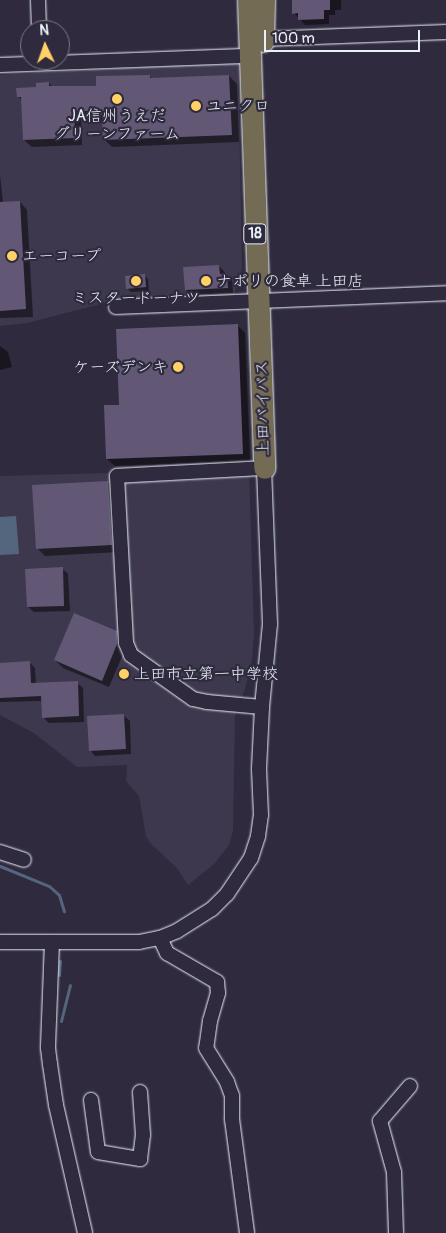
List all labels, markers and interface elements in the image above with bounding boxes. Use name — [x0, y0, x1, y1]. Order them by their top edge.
north arrow — [20, 20, 70, 70]
scale bar — [266, 20, 422, 52]
text: N — [39, 22, 49, 39]
text: 100 m — [272, 29, 315, 48]
marker: JA信州うえだ グリーンファーム — [111, 93, 123, 105]
place label: ユニクロ — [206, 96, 270, 116]
marker: ユニクロ — [190, 100, 202, 112]
place label: JA信州うえだ グリーンファーム — [53, 106, 181, 144]
road number: 18 — [242, 222, 268, 246]
place label: エーコープ — [22, 246, 102, 266]
marker: エーコープ — [6, 250, 18, 262]
place label: ナポリの食卓 上田店 — [216, 271, 363, 291]
marker: ミスタードーナツ — [130, 275, 142, 287]
marker: ナポリの食卓 上田店 — [200, 275, 212, 287]
place label: ミスタードーナツ — [72, 288, 200, 308]
place label: ケーズデンキ — [72, 357, 168, 377]
street label: 上田バイパス — [253, 360, 273, 456]
marker: ケーズデンキ — [172, 361, 184, 373]
place label: 上田市立第一中学校 — [134, 664, 278, 684]
marker: 上田市立第一中学校 — [118, 668, 130, 680]

